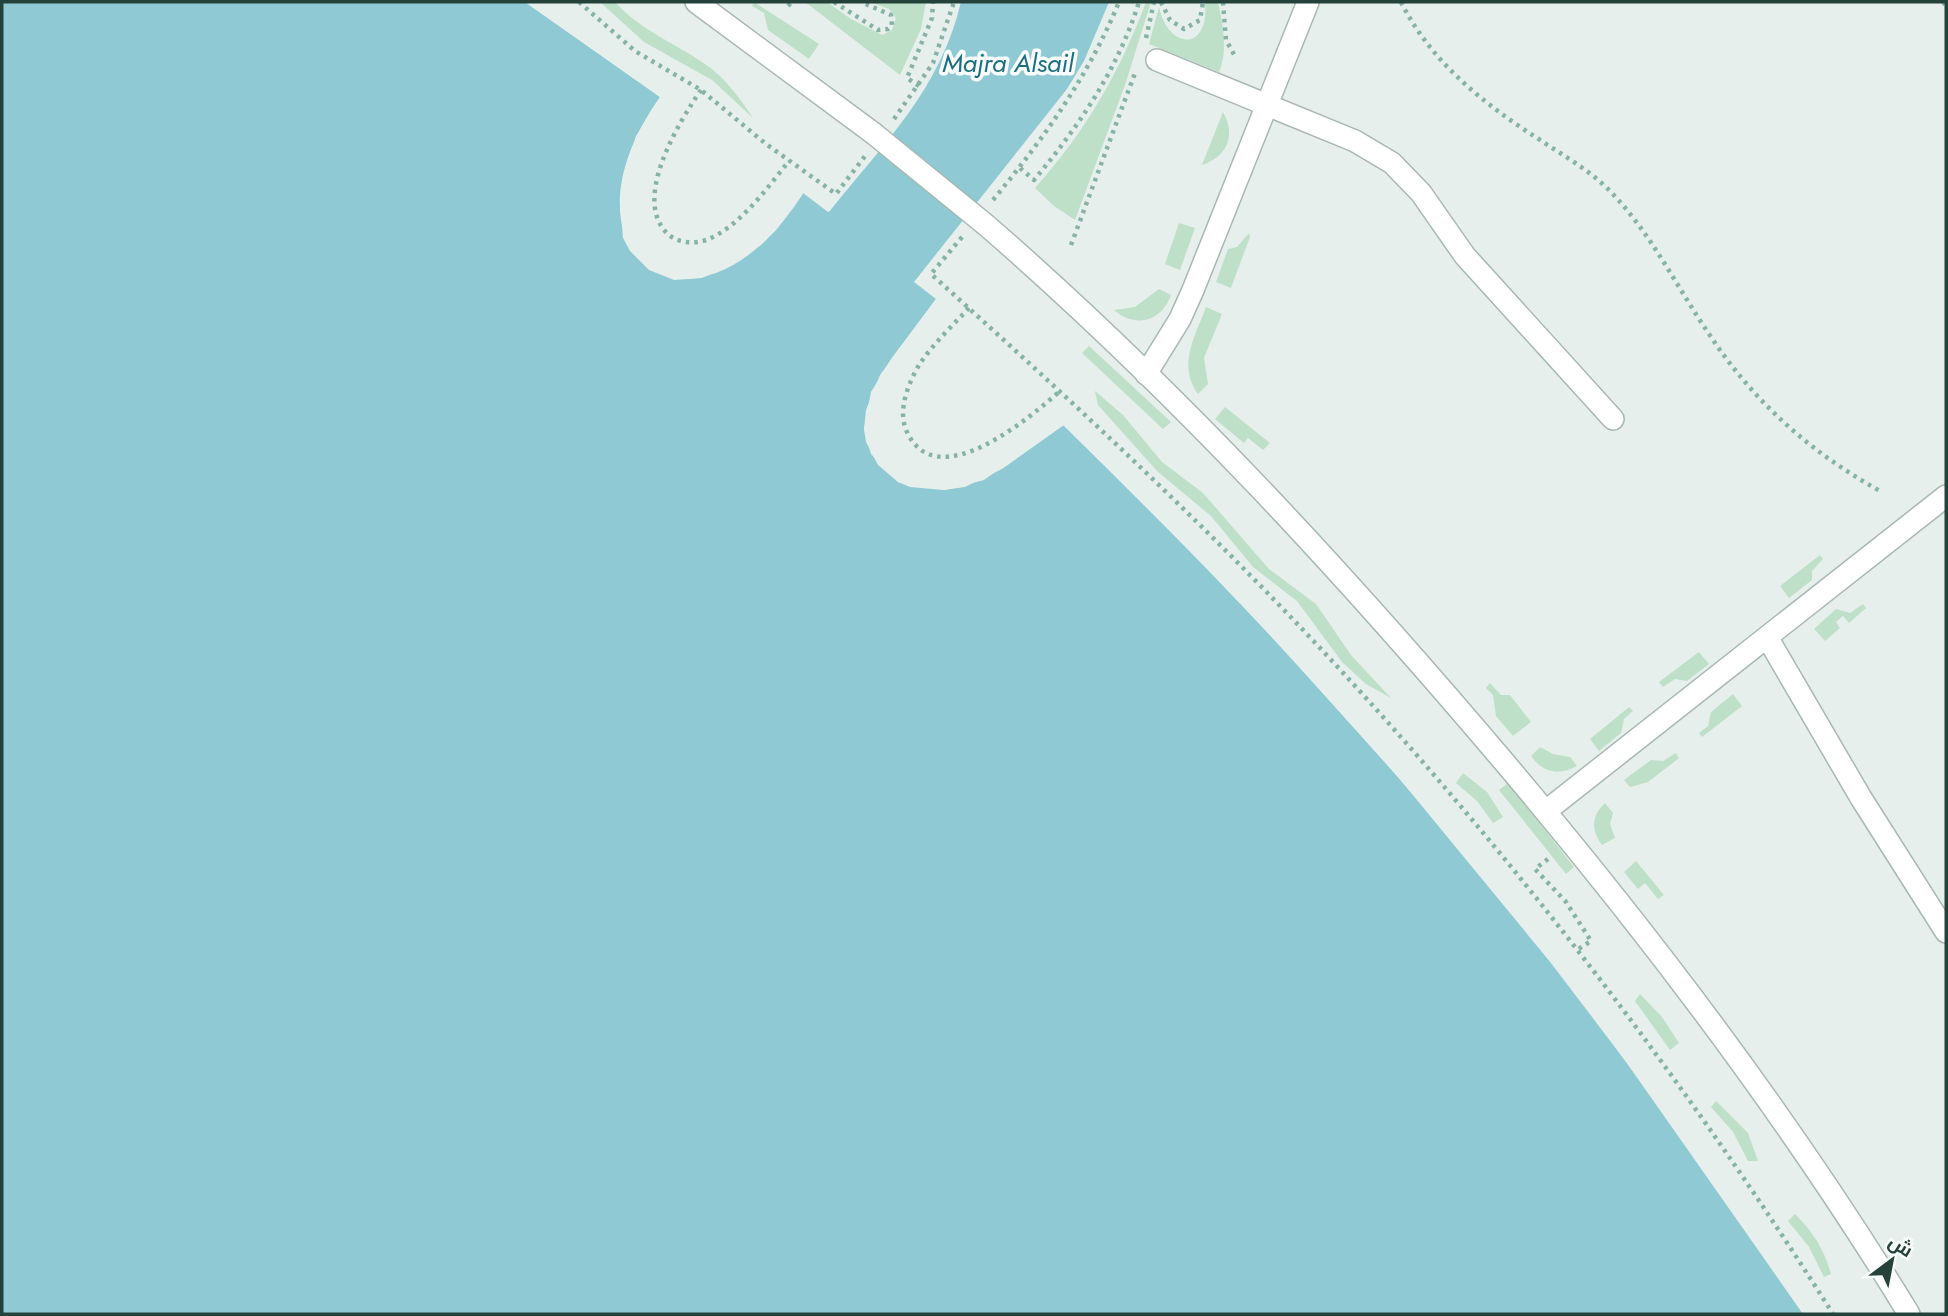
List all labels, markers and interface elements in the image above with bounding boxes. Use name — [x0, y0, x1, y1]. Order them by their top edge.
water label: Majra Alsail — [942, 44, 1075, 82]
north arrow — [1857, 1225, 1927, 1295]
text: ش — [1883, 1228, 1918, 1264]

